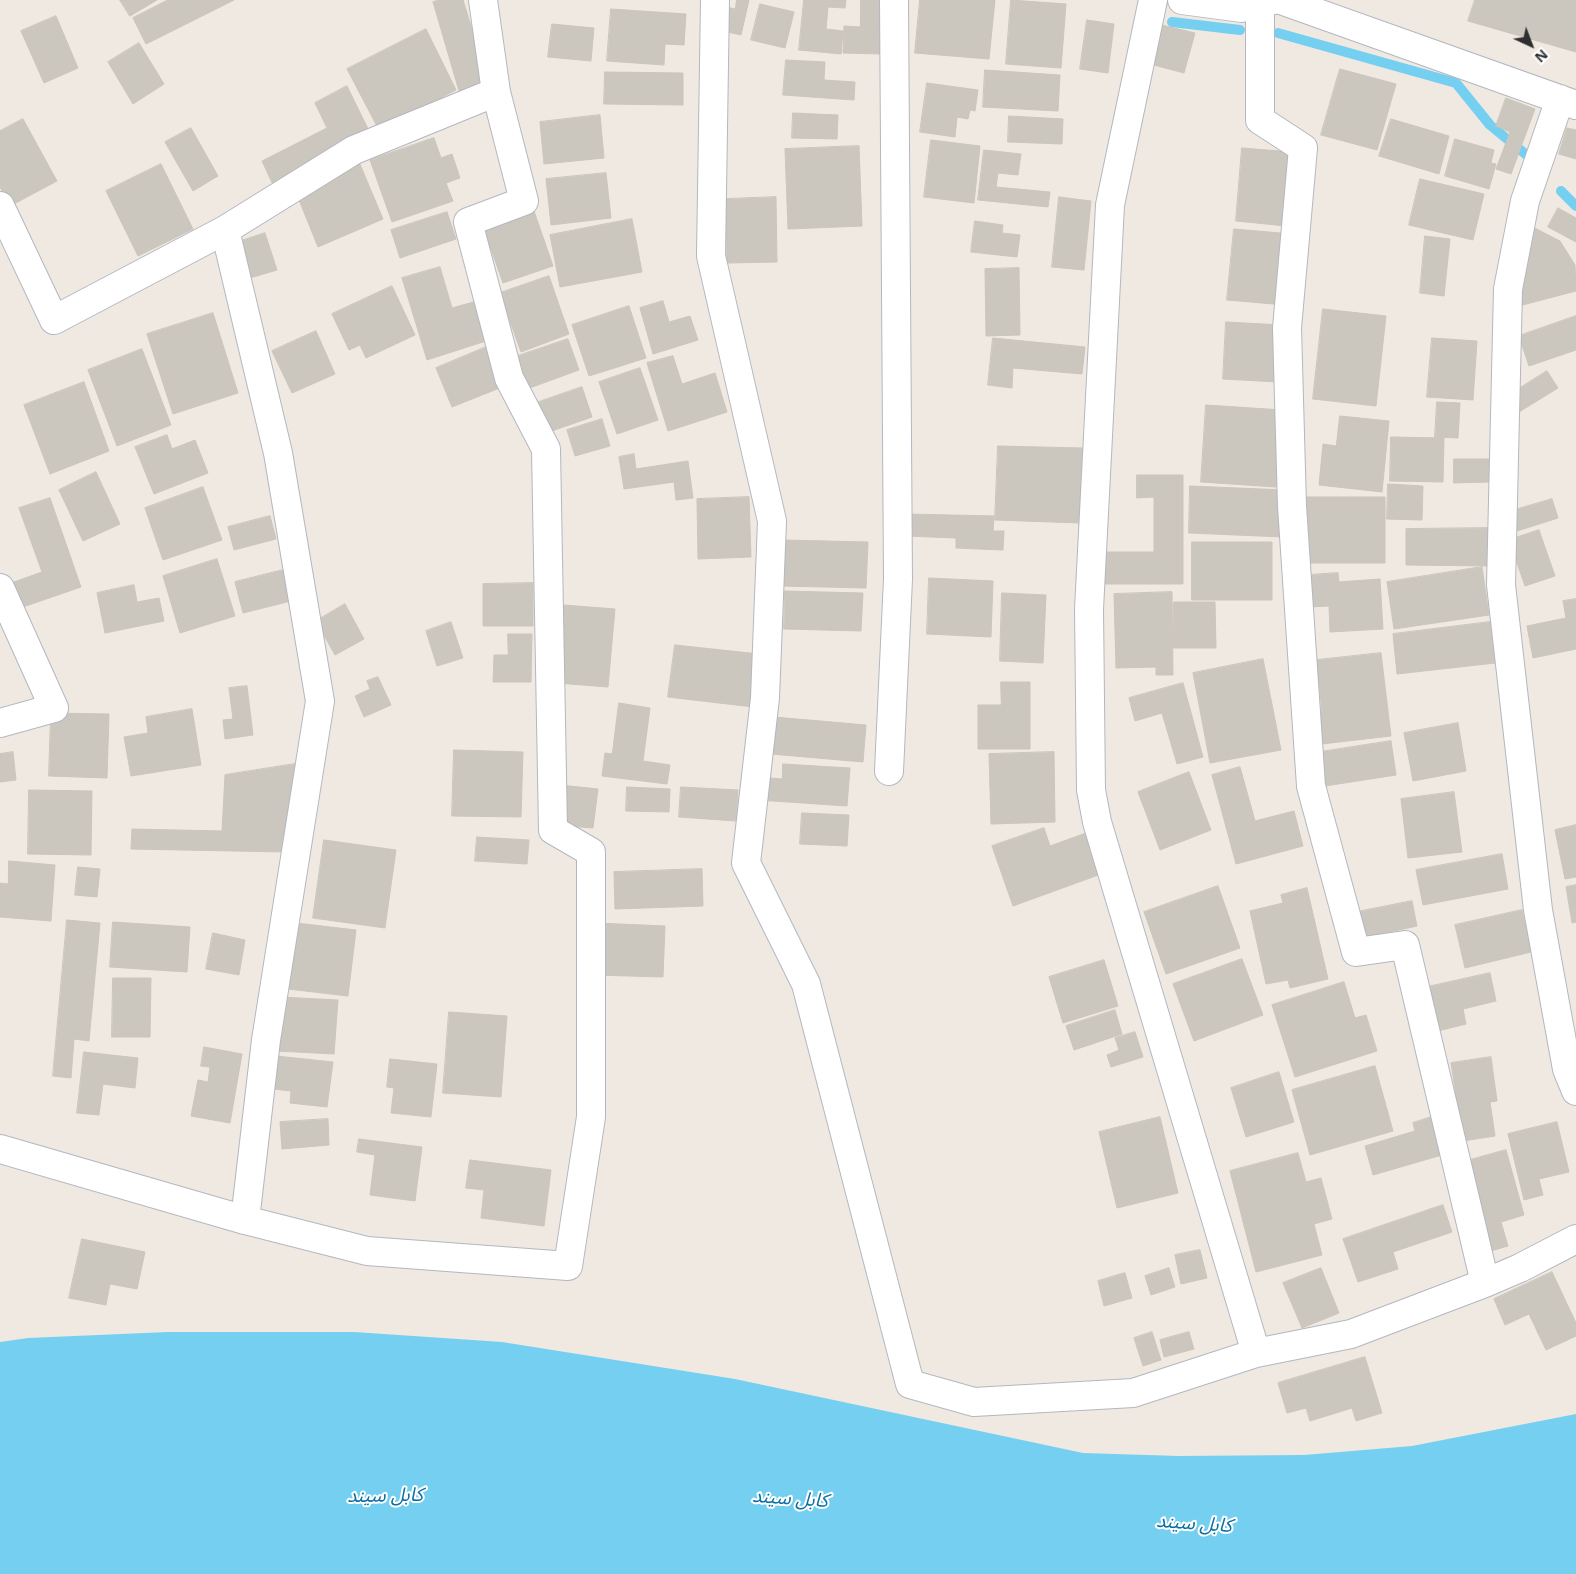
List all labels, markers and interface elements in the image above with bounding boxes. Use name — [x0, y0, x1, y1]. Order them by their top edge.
north arrow — [1506, 20, 1556, 70]
text: N — [1531, 45, 1552, 67]
water label: کابل سيند — [347, 1484, 423, 1508]
water label: کابل سيند — [751, 1485, 829, 1513]
water label: کابل سيند — [1155, 1510, 1233, 1538]

